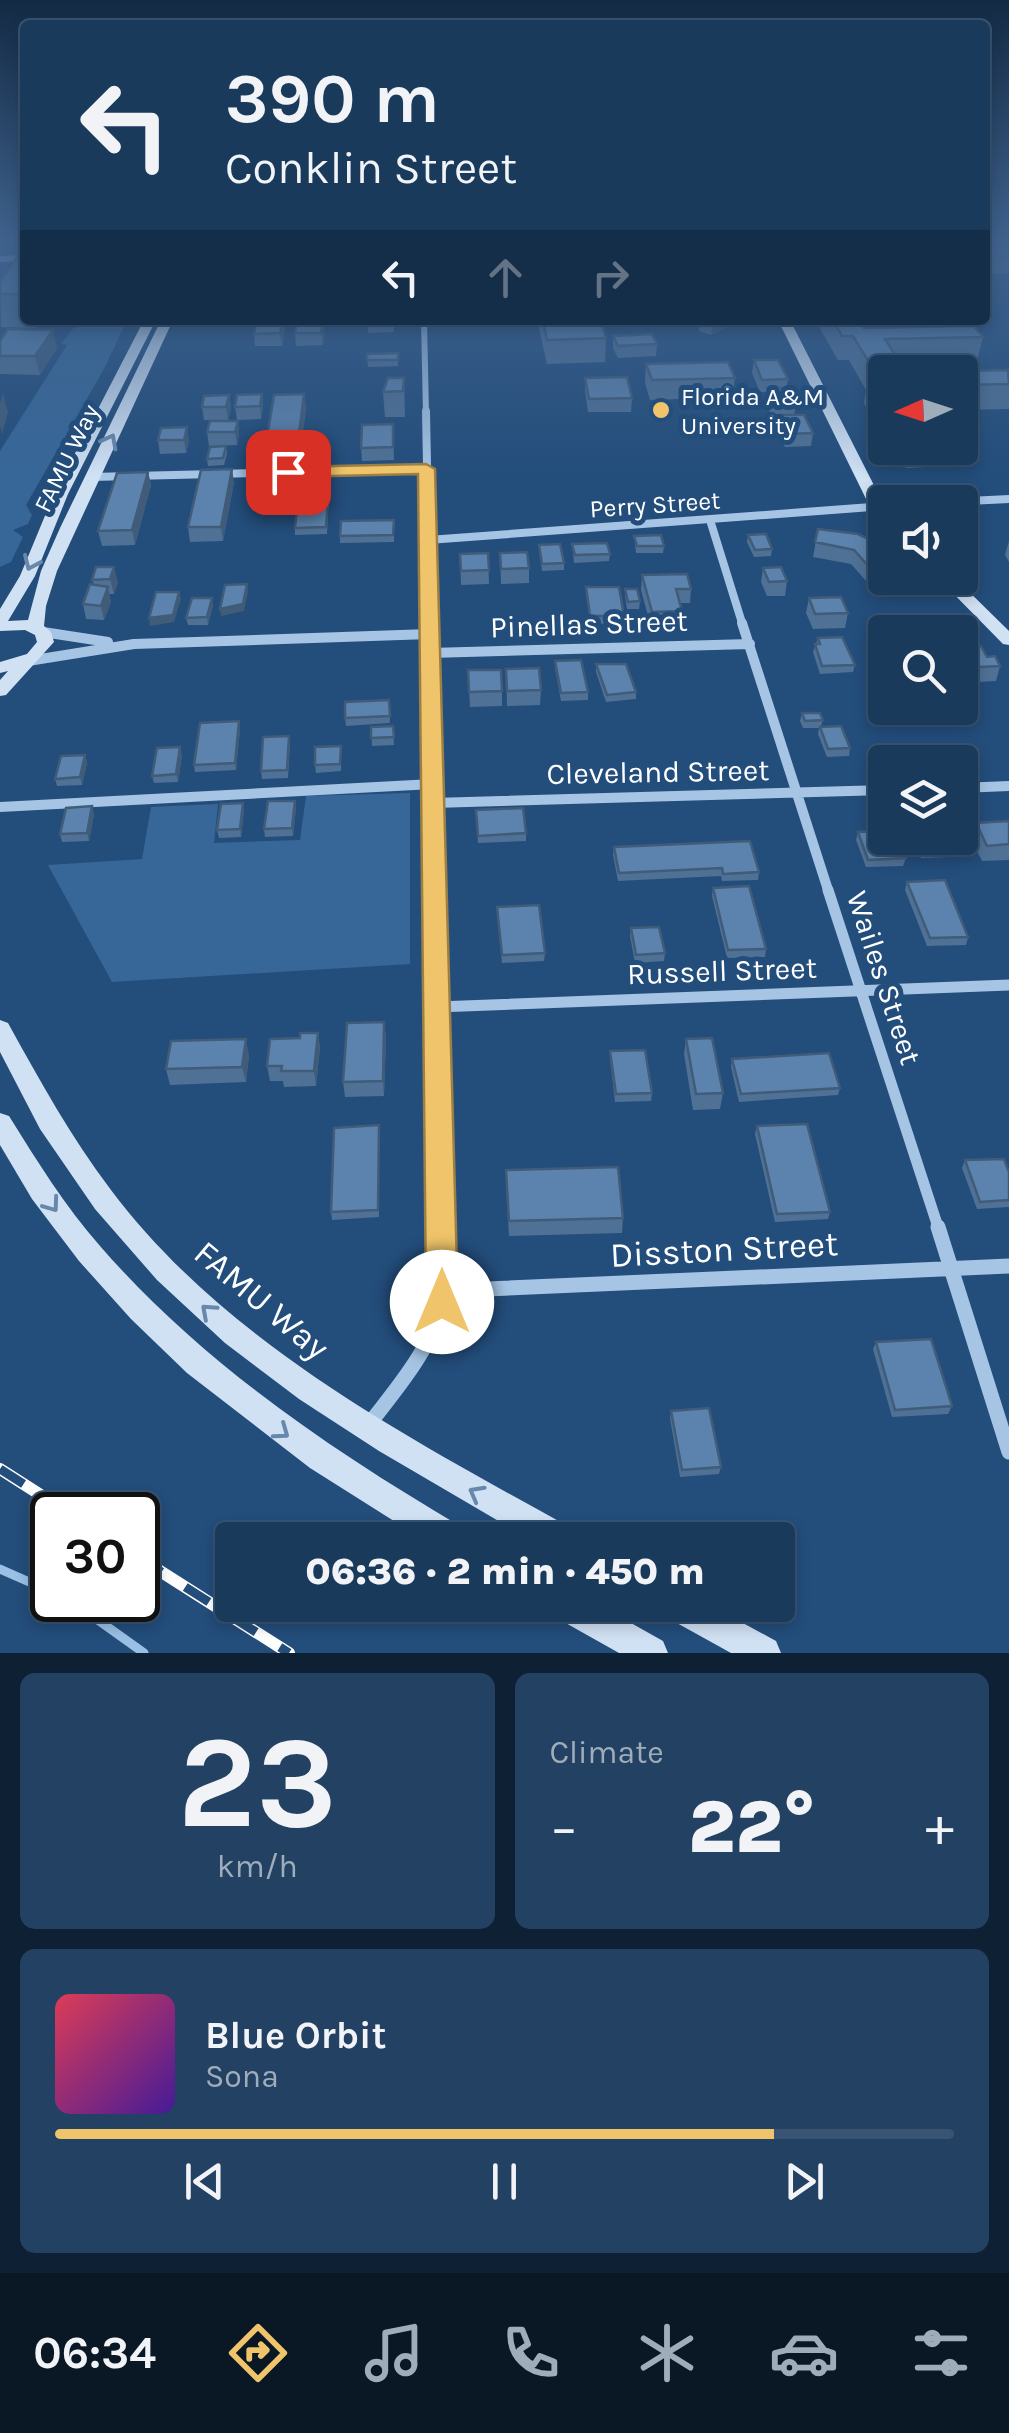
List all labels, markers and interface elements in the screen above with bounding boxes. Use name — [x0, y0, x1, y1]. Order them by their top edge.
text: 390 m — [225, 58, 440, 140]
icon: left — [60, 60, 190, 190]
text: Conklin Street — [225, 142, 517, 194]
icon: left — [373, 250, 428, 305]
icon: ahead — [478, 250, 533, 305]
icon: right — [583, 250, 638, 305]
north arrow — [868, 355, 978, 465]
map controls — [868, 355, 978, 855]
place label: Florida A&M University — [681, 382, 824, 440]
street label: FAMU Way — [28, 399, 105, 517]
marker: Florida A&M University — [650, 399, 672, 421]
pin — [246, 430, 331, 515]
one-way arrow — [97, 434, 117, 452]
icon: arrive — [261, 445, 316, 500]
street label: Perry Street — [589, 485, 721, 524]
button: sound — [868, 485, 978, 595]
one-way arrow — [23, 553, 43, 571]
street label: Pinellas Street — [490, 603, 688, 645]
button: search — [868, 615, 978, 725]
button: layers — [868, 745, 978, 855]
street label: Cleveland Street — [546, 752, 770, 792]
street label: Wailes Street — [839, 887, 929, 1069]
street label: Russell Street — [627, 950, 817, 992]
one-way arrow — [40, 1194, 58, 1212]
street label: Disston Street — [609, 1223, 839, 1276]
street label: FAMU Way — [186, 1232, 337, 1368]
position arrow — [390, 1250, 494, 1354]
one-way arrow — [201, 1305, 220, 1323]
one-way arrow — [271, 1421, 289, 1438]
one-way arrow — [469, 1485, 487, 1505]
speed limit sign: 30 — [30, 1492, 160, 1622]
text: 06:36 · 2 min · 450 m — [305, 1549, 705, 1594]
text: 23 — [177, 1707, 337, 1859]
text: Climate — [550, 1734, 664, 1771]
text: 22° — [688, 1783, 816, 1871]
text: − — [550, 1795, 578, 1859]
text: + — [925, 1795, 954, 1859]
text: km/h — [217, 1848, 298, 1885]
text: Blue Orbit — [205, 2013, 386, 2058]
text: Sona — [205, 2058, 279, 2095]
icon: previous — [177, 2154, 232, 2209]
icon: pause — [477, 2154, 532, 2209]
icon: next — [777, 2154, 832, 2209]
icon: directions — [223, 2318, 293, 2388]
icon: music — [359, 2318, 429, 2388]
icon: phone — [496, 2318, 566, 2388]
icon: climate — [632, 2318, 702, 2388]
icon: car — [769, 2318, 839, 2388]
icon: filters — [906, 2318, 976, 2388]
text: 06:34 — [33, 2327, 156, 2379]

